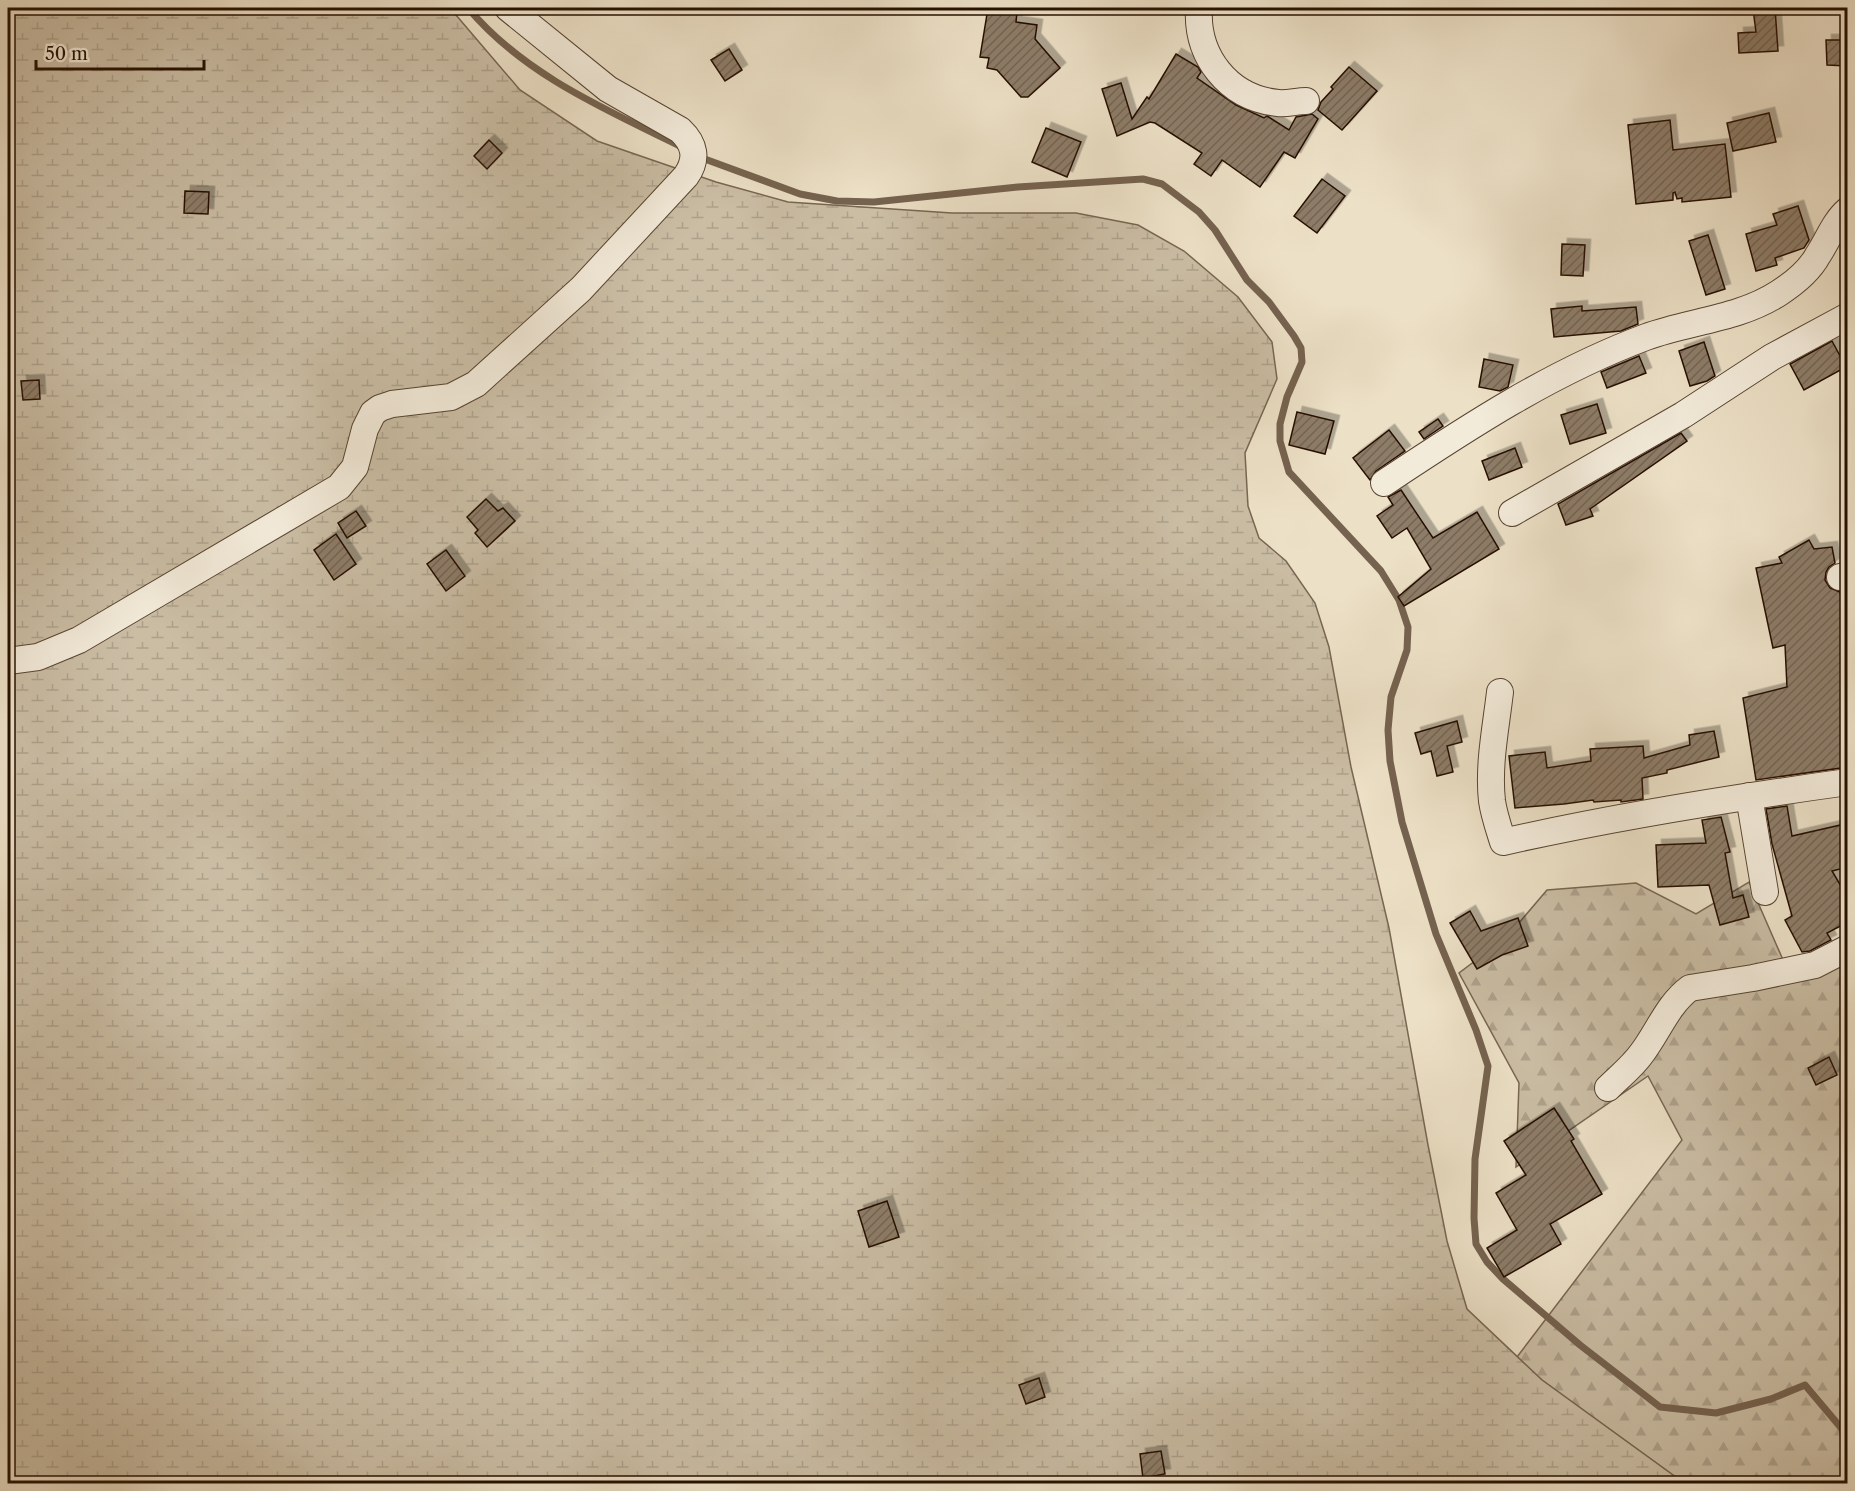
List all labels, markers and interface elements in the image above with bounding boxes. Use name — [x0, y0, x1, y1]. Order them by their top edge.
scale bar — [36, 33, 204, 71]
text: 50 m — [45, 43, 88, 65]

